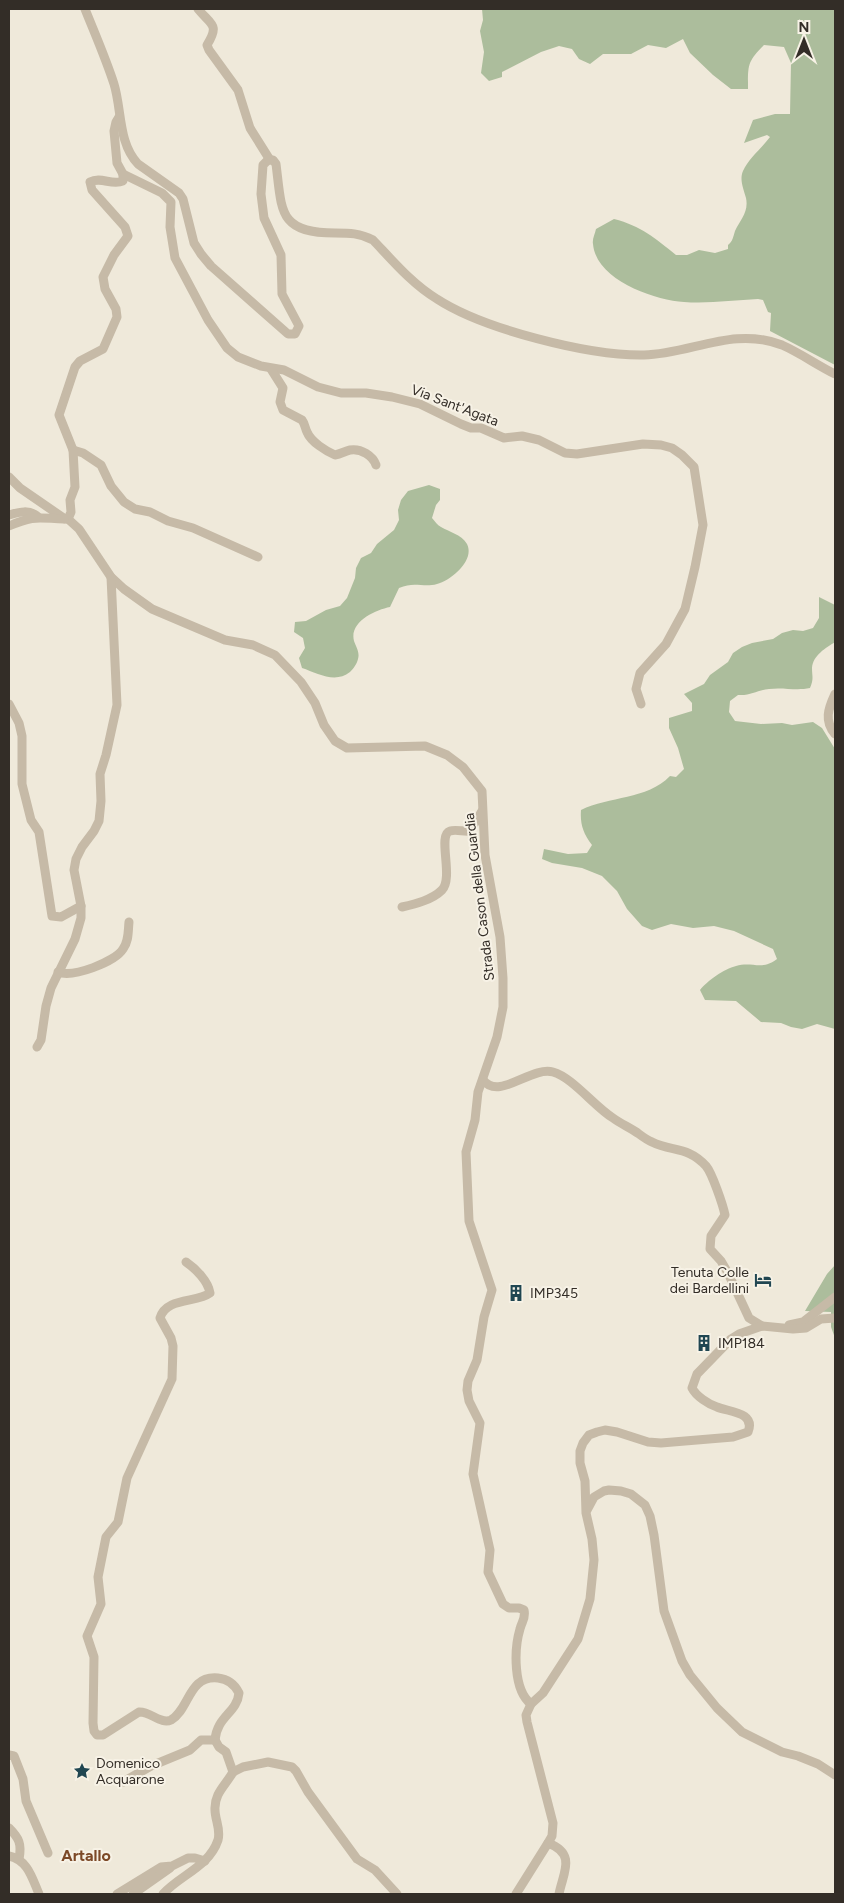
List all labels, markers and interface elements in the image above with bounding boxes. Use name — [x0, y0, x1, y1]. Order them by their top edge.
north arrow — [779, 15, 829, 65]
text: N — [799, 19, 809, 36]
street label: Via Sant'Agata — [409, 381, 501, 430]
street label: Strada Cason della Guardia — [461, 812, 498, 982]
place label: Tenuta Colle dei Bardellini — [670, 1264, 749, 1297]
hotel icon: Tenuta Colle dei Bardellini — [753, 1270, 773, 1290]
building icon: IMP345 — [506, 1283, 526, 1303]
place label: IMP345 — [530, 1285, 578, 1302]
building icon: IMP184 — [694, 1333, 714, 1353]
place label: IMP184 — [718, 1335, 765, 1352]
place label: Domenico Acquarone — [96, 1755, 165, 1788]
place icon: Domenico Acquarone — [72, 1761, 92, 1781]
district label: Artallo — [61, 1846, 111, 1865]

